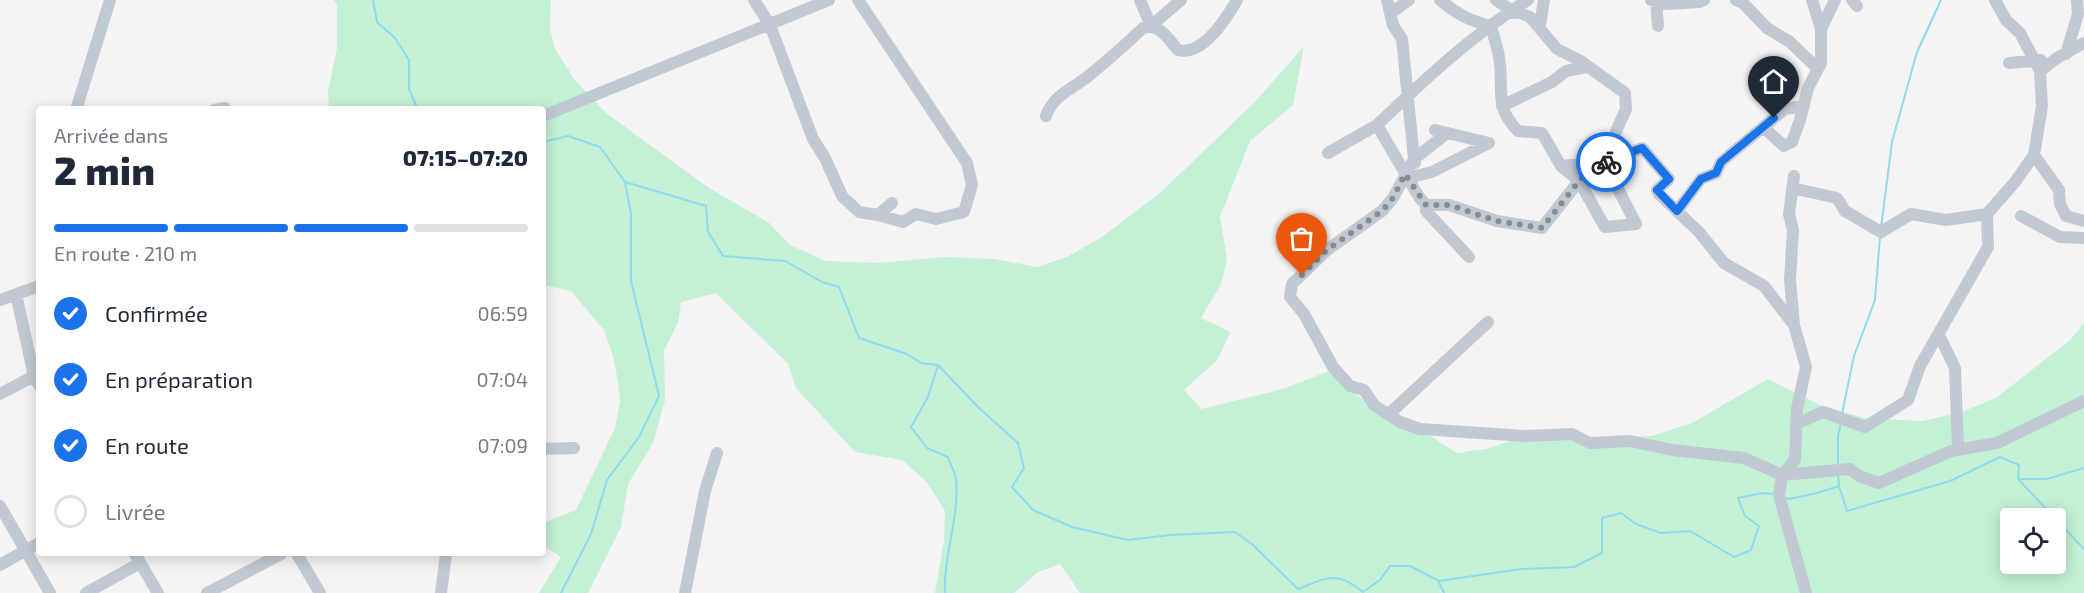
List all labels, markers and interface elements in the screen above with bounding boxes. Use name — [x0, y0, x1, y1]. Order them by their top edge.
pin — [1748, 56, 1799, 118]
icon: home — [1757, 65, 1790, 98]
text: Arrivée dans — [54, 123, 168, 147]
courier — [1576, 132, 1636, 192]
text: 07:15–07:20 — [403, 144, 528, 170]
text: 2 min — [54, 146, 155, 193]
icon: bike — [1590, 146, 1623, 179]
pin — [1276, 213, 1327, 275]
icon: bag — [1285, 222, 1318, 255]
text: En route · 210 m — [54, 241, 197, 265]
icon: check — [54, 297, 87, 330]
text: Confirmée — [105, 300, 208, 326]
text: 06:59 — [478, 301, 528, 325]
icon: check — [54, 363, 87, 396]
text: En préparation — [105, 366, 253, 392]
text: 07:04 — [477, 367, 528, 391]
icon: check — [54, 429, 87, 462]
text: En route — [105, 432, 189, 458]
text: 07:09 — [477, 433, 528, 457]
text: Livrée — [105, 498, 166, 524]
map controls — [2000, 508, 2066, 574]
button: locate — [2000, 508, 2066, 574]

